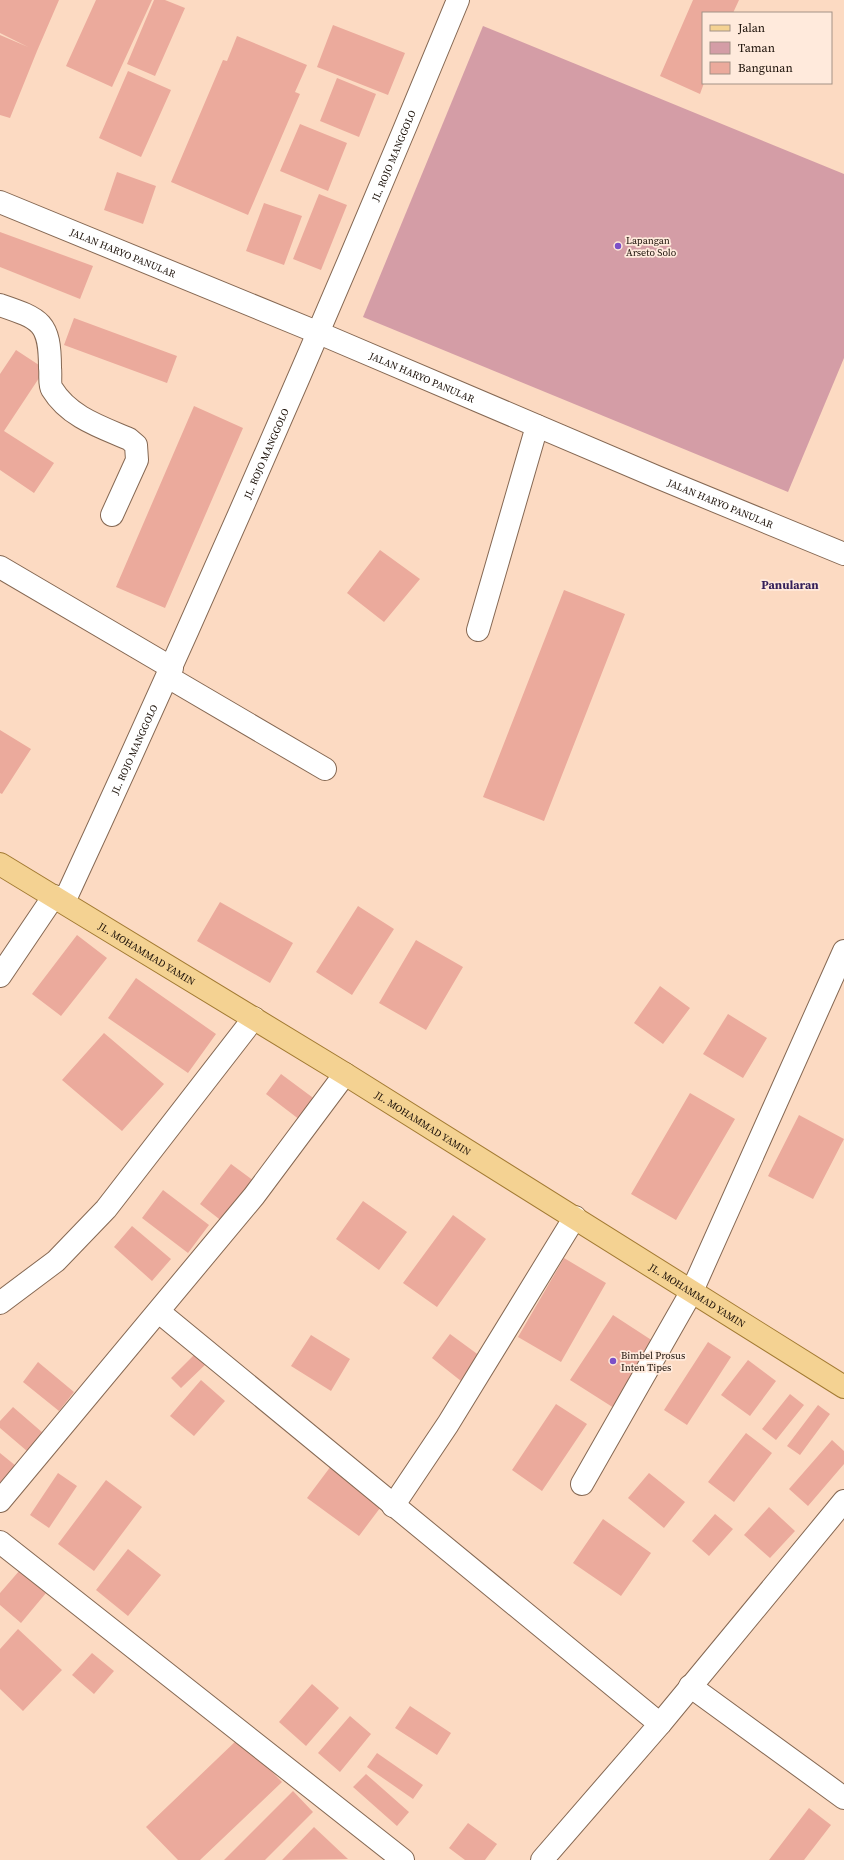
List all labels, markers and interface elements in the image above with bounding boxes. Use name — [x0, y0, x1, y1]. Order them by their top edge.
legend — [702, 12, 832, 84]
text: Jalan — [737, 20, 765, 36]
text: Taman — [738, 40, 775, 56]
text: Bangunan — [738, 60, 793, 76]
street label: JL. ROJO MANGGOLO — [368, 108, 418, 204]
street label: JALAN HARYO PANULAR — [67, 225, 178, 280]
place label: Lapangan Arseto Solo — [626, 234, 677, 259]
marker: Lapangan Arseto Solo — [613, 241, 623, 251]
street label: JALAN HARYO PANULAR — [367, 348, 477, 405]
street label: JL. ROJO MANGGOLO — [240, 406, 291, 502]
street label: JALAN HARYO PANULAR — [665, 475, 776, 531]
district label: Panularan — [761, 577, 819, 593]
street label: JL. ROJO MANGGOLO — [107, 702, 160, 797]
street label: JL. MOHAMMAD YAMIN — [95, 919, 198, 988]
street label: JL. MOHAMMAD YAMIN — [372, 1087, 473, 1158]
street label: JL. MOHAMMAD YAMIN — [646, 1260, 748, 1330]
place label: Bimbel Prosus Inten Tipes — [621, 1349, 685, 1374]
marker: Bimbel Prosus Inten Tipes — [608, 1356, 618, 1366]

